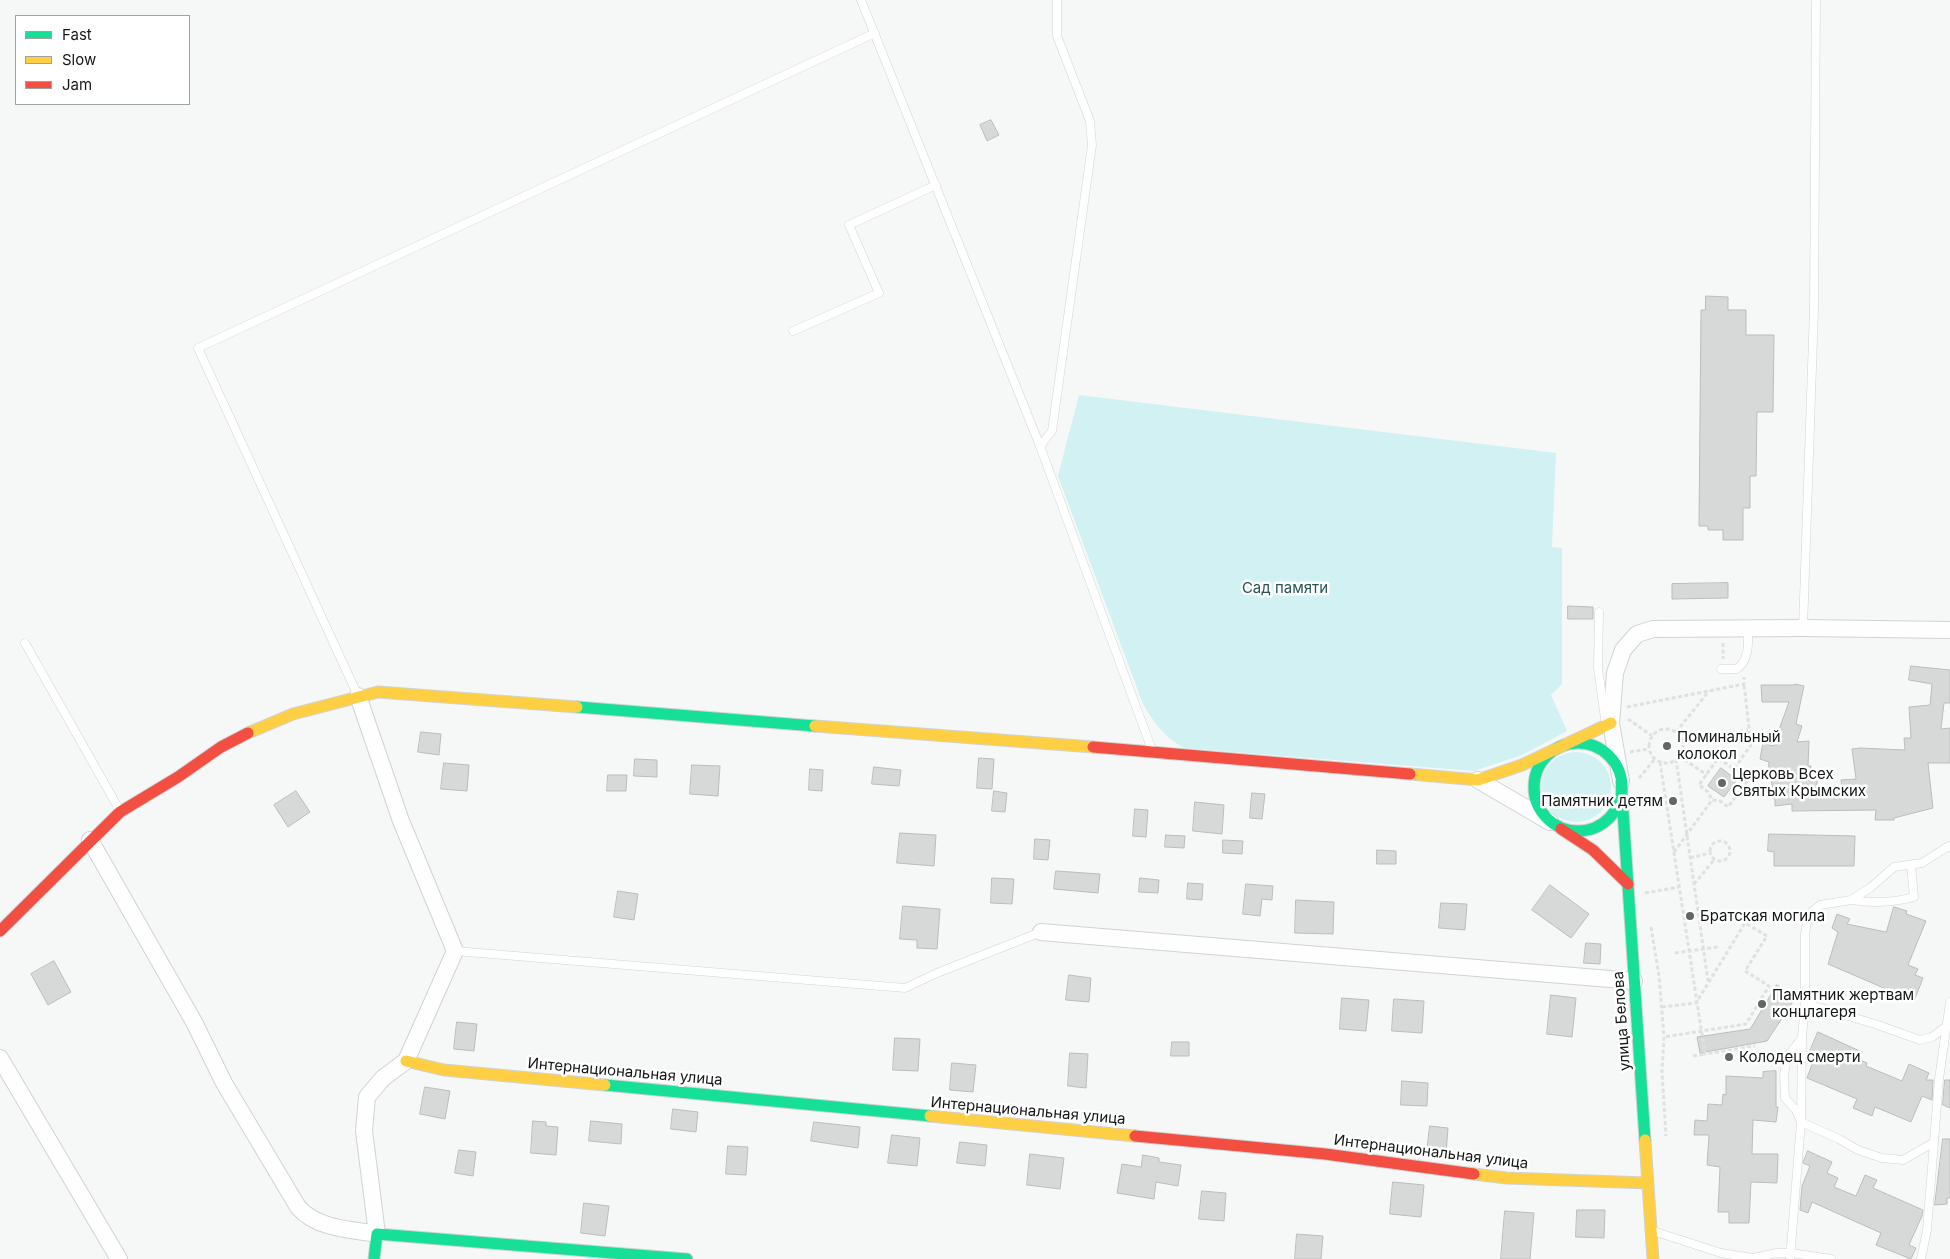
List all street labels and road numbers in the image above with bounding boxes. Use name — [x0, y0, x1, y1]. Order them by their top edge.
street label: улица Белова — [1610, 971, 1634, 1071]
street label: Интернациональная улица — [527, 1055, 723, 1089]
street label: Интернациональная улица — [930, 1094, 1126, 1128]
street label: Интернациональная улица — [1333, 1131, 1529, 1173]

